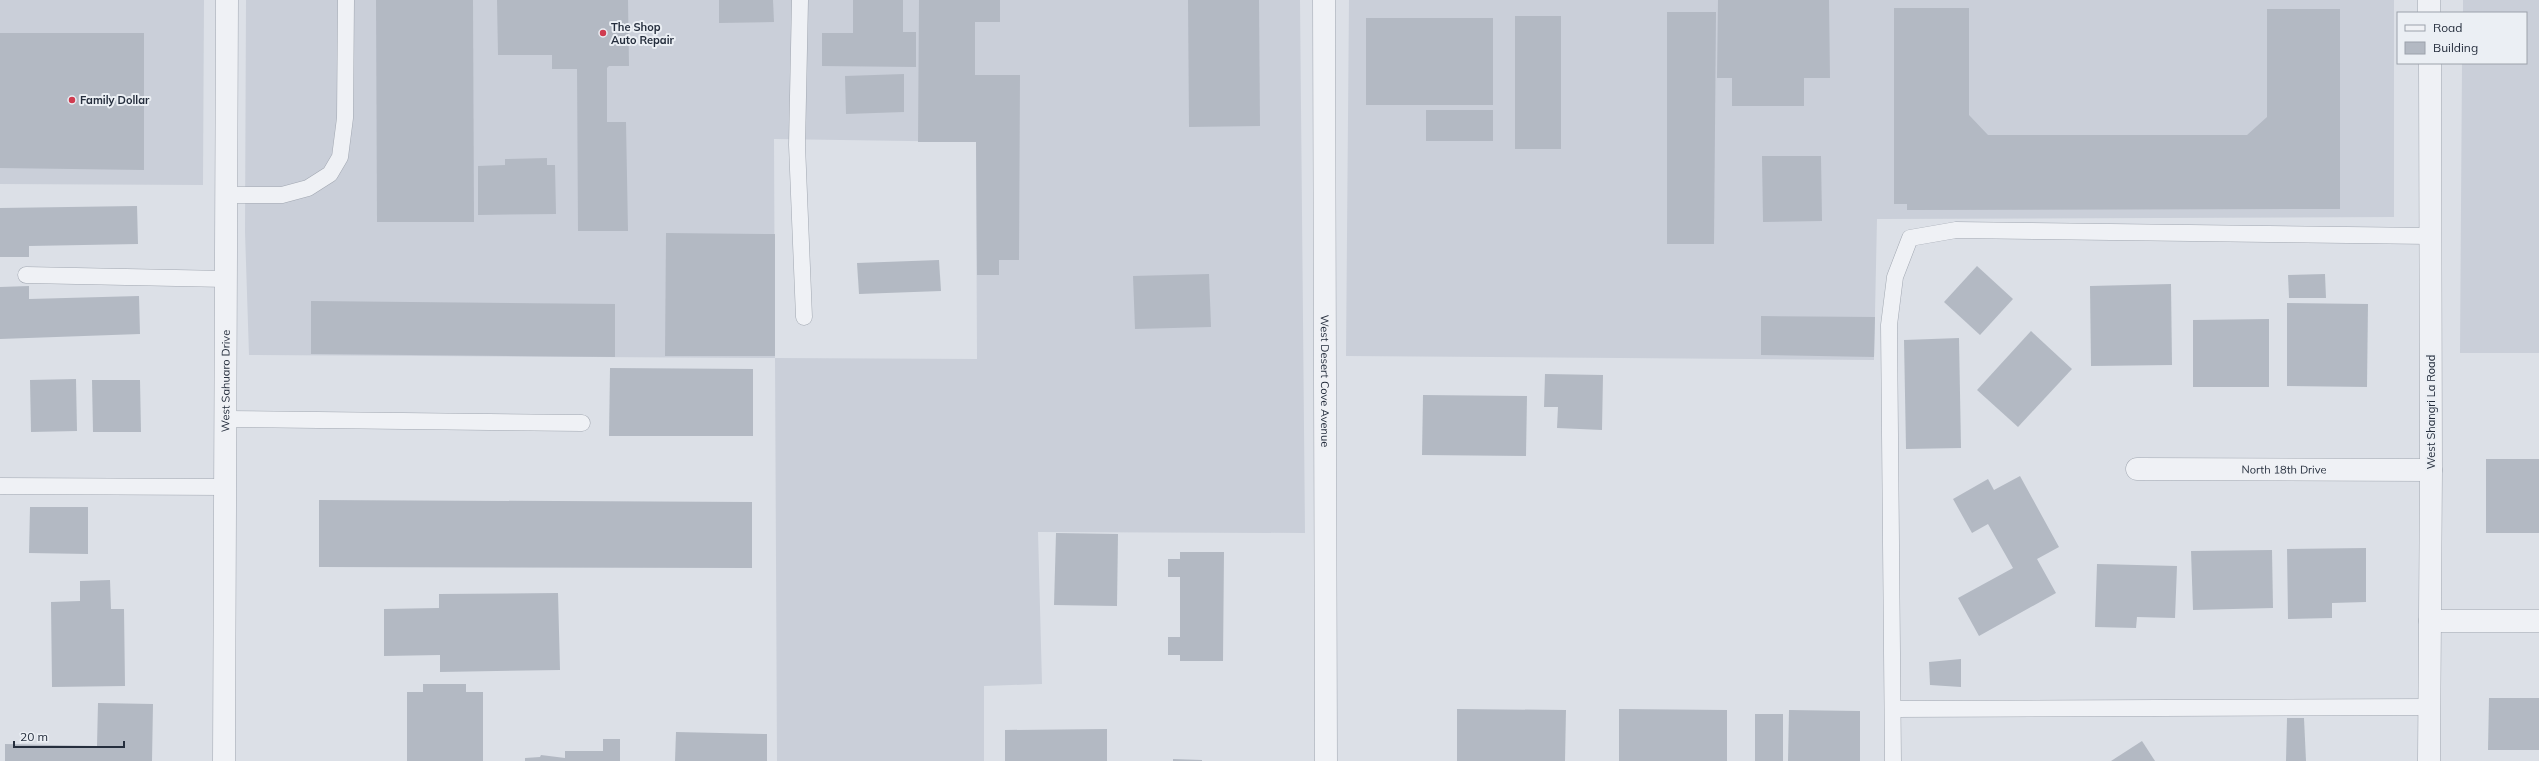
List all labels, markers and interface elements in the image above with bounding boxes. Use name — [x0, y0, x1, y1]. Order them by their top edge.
legend — [2397, 12, 2527, 64]
place label: The Shop Auto Repair — [611, 20, 675, 47]
text: Road — [2433, 20, 2462, 35]
marker: The Shop Auto Repair — [598, 28, 608, 38]
text: Building — [2433, 40, 2478, 55]
place label: Family Dollar — [80, 93, 150, 107]
marker: Family Dollar — [67, 95, 77, 105]
street label: West Desert Cove Avenue — [1318, 315, 1332, 447]
street label: West Sahuaro Drive — [218, 330, 233, 432]
street label: West Shangri La Road — [2424, 355, 2438, 469]
street label: North 18th Drive — [2241, 462, 2327, 477]
scale bar — [14, 723, 124, 749]
text: 20 m — [20, 729, 48, 744]

